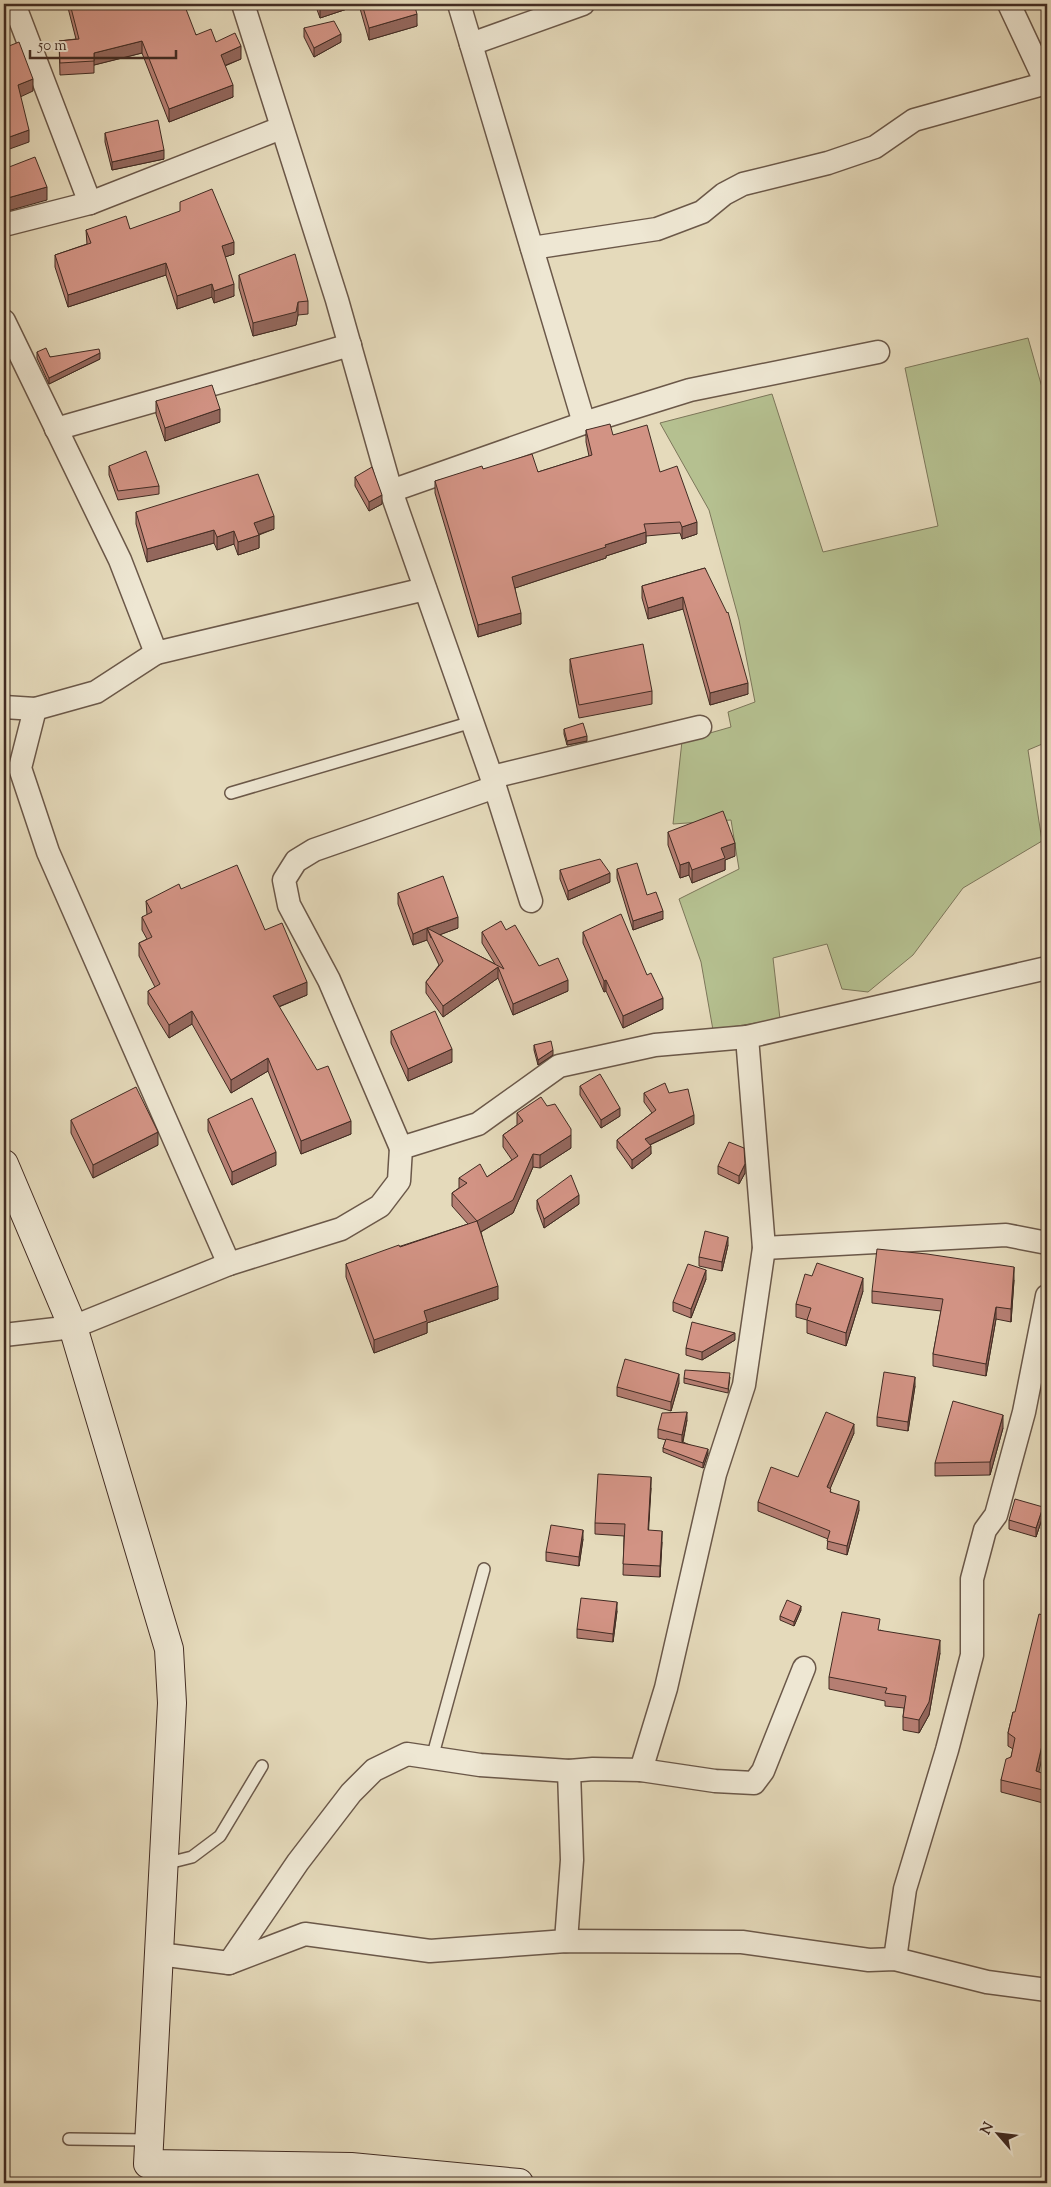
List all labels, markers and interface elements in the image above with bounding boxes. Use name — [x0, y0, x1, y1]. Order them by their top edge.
scale bar — [30, 28, 176, 60]
text: 50 m — [37, 36, 67, 57]
north arrow — [974, 2110, 1024, 2160]
text: N — [977, 2119, 1000, 2138]

